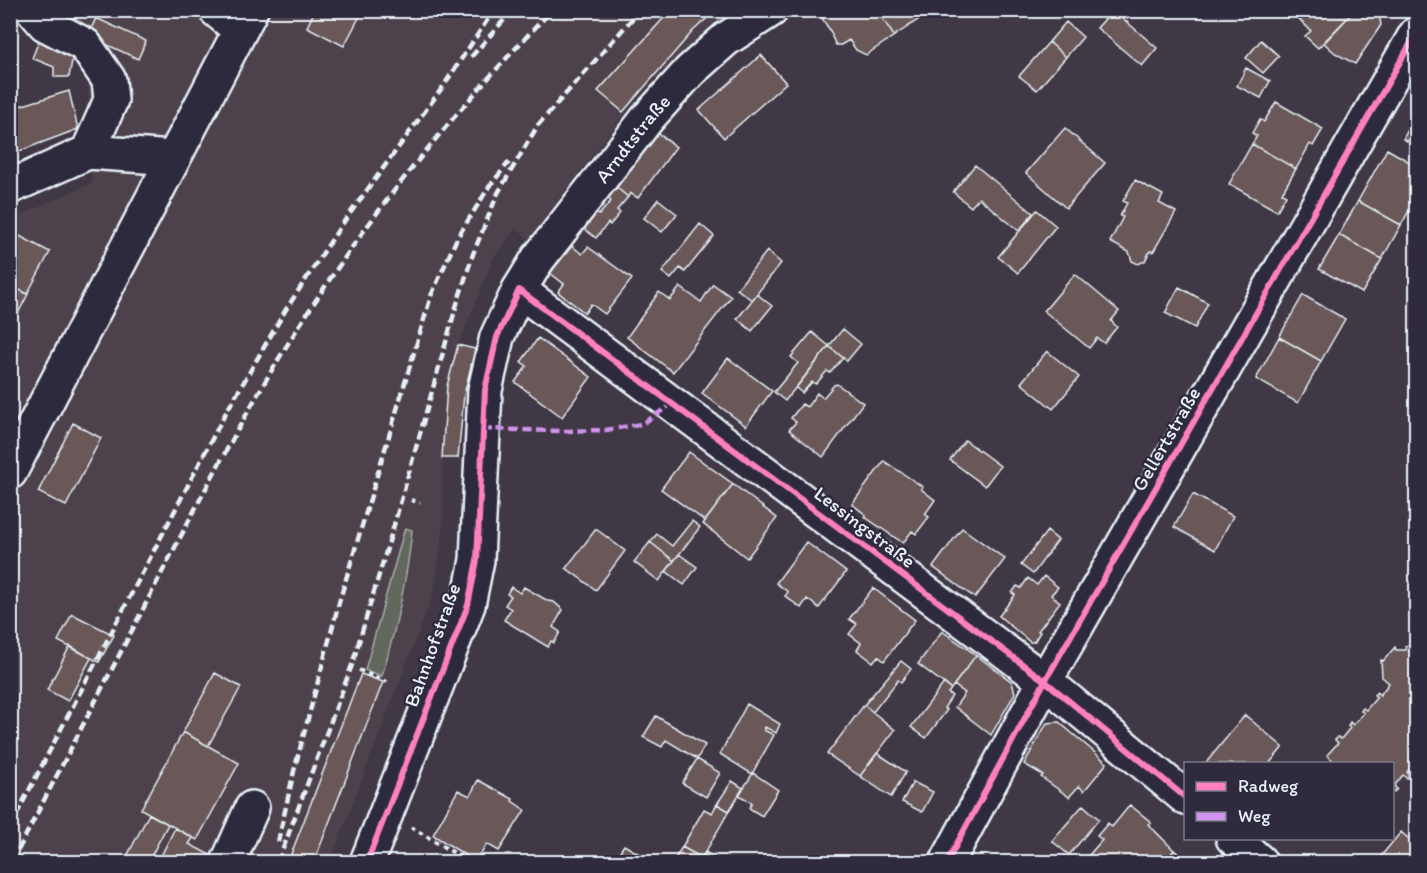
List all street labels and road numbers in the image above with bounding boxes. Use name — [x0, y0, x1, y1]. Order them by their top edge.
street label: Arndtstraße — [590, 89, 675, 187]
street label: Gellertstraße — [1127, 383, 1205, 495]
street label: Lessingstraße — [810, 481, 920, 573]
street label: Bahnhofstraße — [399, 580, 465, 710]

